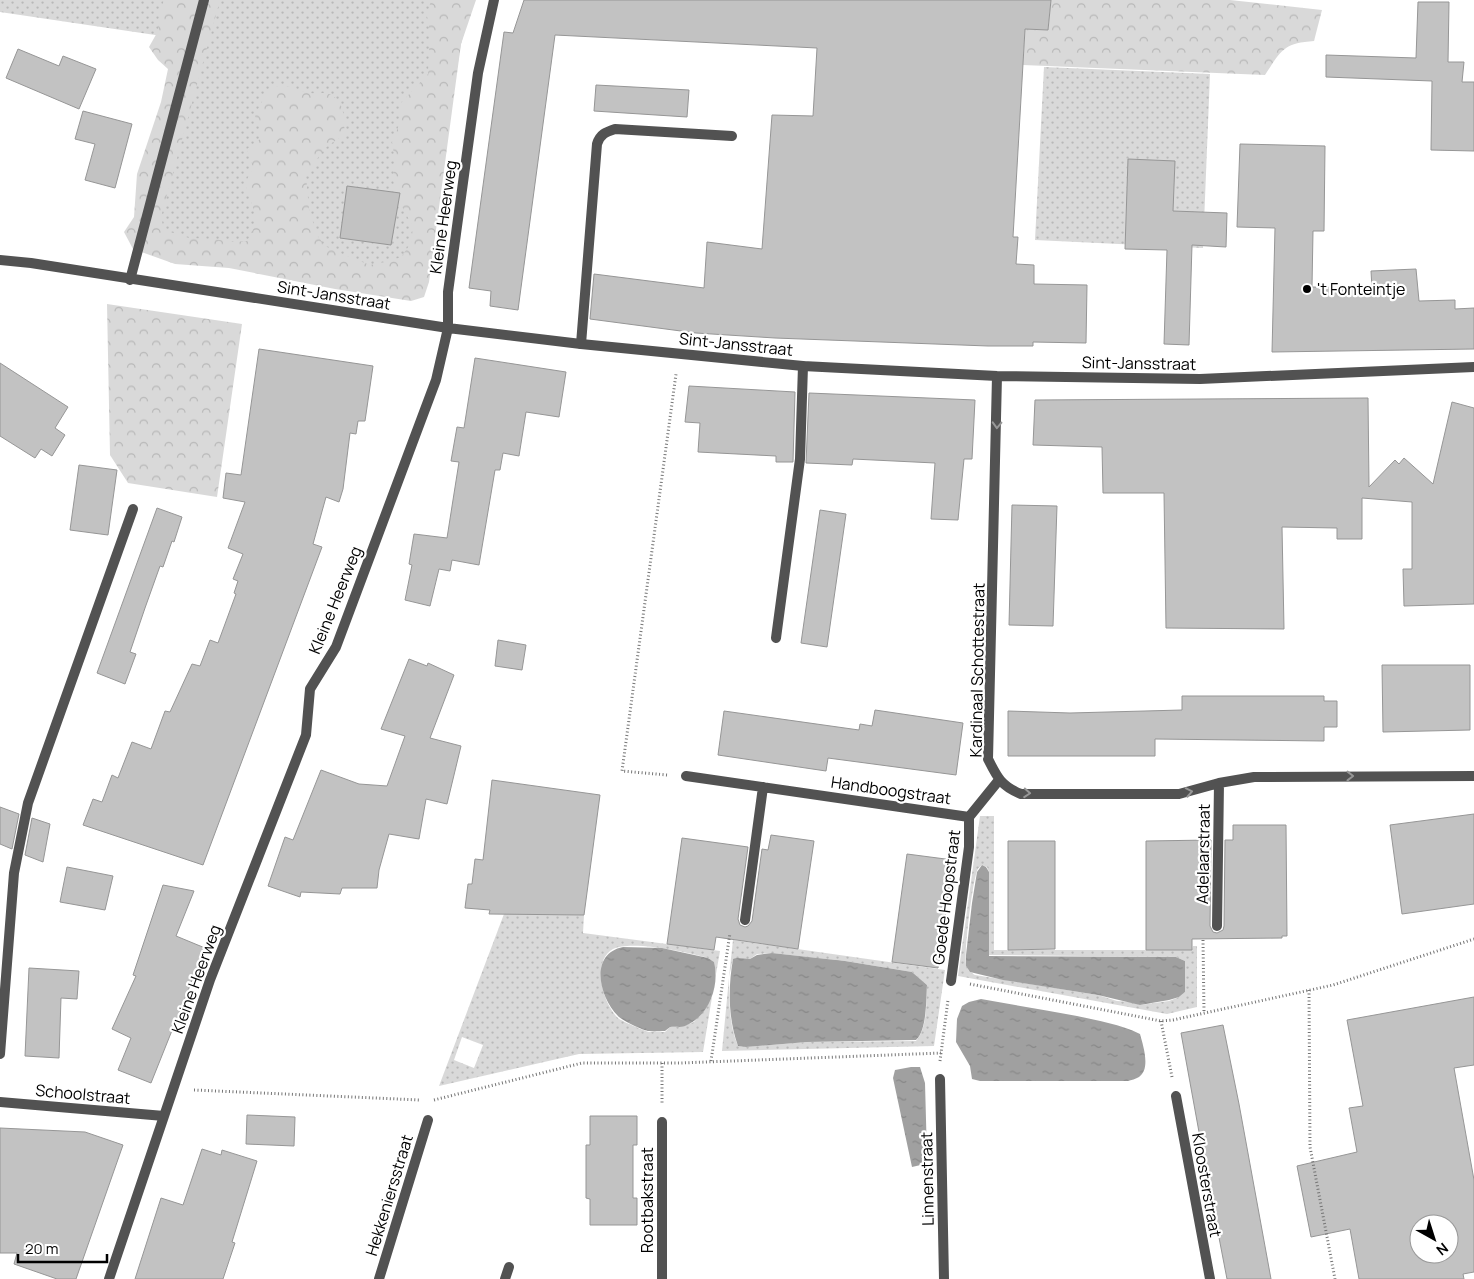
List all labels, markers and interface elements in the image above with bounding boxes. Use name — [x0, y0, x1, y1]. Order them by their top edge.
street label: Kleine Heerweg — [424, 159, 462, 275]
street label: Sint-Jansstraat — [276, 275, 392, 315]
place label: 't Fonteintje — [1317, 278, 1405, 300]
marker: 't Fonteintje — [1301, 283, 1313, 295]
street label: Sint-Jansstraat — [678, 327, 794, 361]
street label: Sint-Jansstraat — [1082, 351, 1196, 375]
one-way arrow — [991, 421, 1002, 429]
street label: Kleine Heerweg — [303, 543, 367, 657]
street label: Kardinaal Schottestraat — [964, 582, 990, 758]
street label: Handboogstraat — [830, 771, 952, 809]
one-way arrow — [1346, 771, 1354, 781]
one-way arrow — [1185, 787, 1193, 797]
one-way arrow — [1023, 788, 1031, 799]
street label: Adelaarstraat — [1191, 804, 1215, 904]
street label: Goede Hoopstraat — [927, 828, 965, 966]
street label: Kleine Heerweg — [166, 921, 226, 1037]
street label: Schoolstraat — [35, 1079, 131, 1109]
street label: Kloosterstraat — [1187, 1131, 1227, 1239]
street label: Hekkeniersstraat — [360, 1132, 418, 1258]
street label: Linnenstraat — [915, 1132, 939, 1226]
street label: Rootbakstraat — [636, 1147, 658, 1253]
north arrow — [1409, 1214, 1459, 1264]
scale bar — [18, 1232, 106, 1264]
text: 20 m — [25, 1238, 58, 1259]
text: N — [1433, 1239, 1452, 1260]

